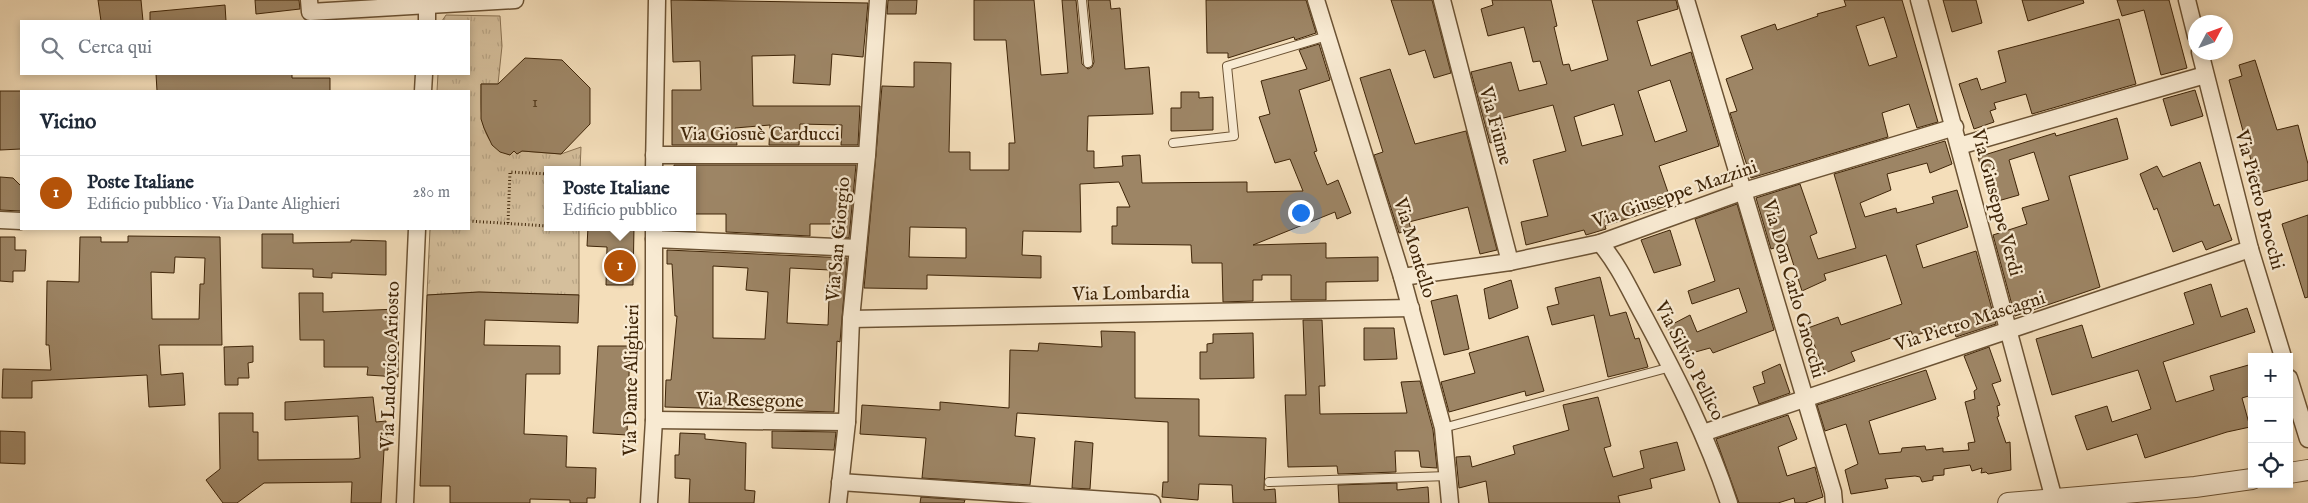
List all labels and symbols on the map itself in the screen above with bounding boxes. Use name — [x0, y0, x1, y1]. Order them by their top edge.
north arrow — [2188, 15, 2233, 60]
street label: Via Fiume — [1473, 83, 1517, 168]
house number: 1 — [532, 93, 538, 113]
street label: Via Giosuè Carducci — [679, 123, 840, 147]
street label: Via Giuseppe Verdi — [1965, 126, 2027, 279]
street label: Via Pietro Brocchi — [2229, 126, 2289, 273]
street label: Via Giuseppe Mazzini — [1589, 156, 1761, 235]
street label: Via San Giorgio — [822, 176, 856, 303]
street label: Via Montello — [1387, 194, 1441, 301]
street label: Via Don Carlo Gnocchi — [1756, 196, 1830, 381]
your location — [1288, 200, 1314, 226]
pin: 1 — [604, 247, 636, 285]
street label: Via Ludovico Ariosto — [376, 281, 406, 450]
street label: Via Lombardia — [1071, 281, 1191, 307]
street label: Via Pietro Mascagni — [1891, 286, 2048, 358]
street label: Via Silvio Pellico — [1648, 296, 1729, 425]
street label: Via Dante Alighieri — [619, 304, 645, 457]
street label: Via Resegone — [695, 388, 804, 414]

